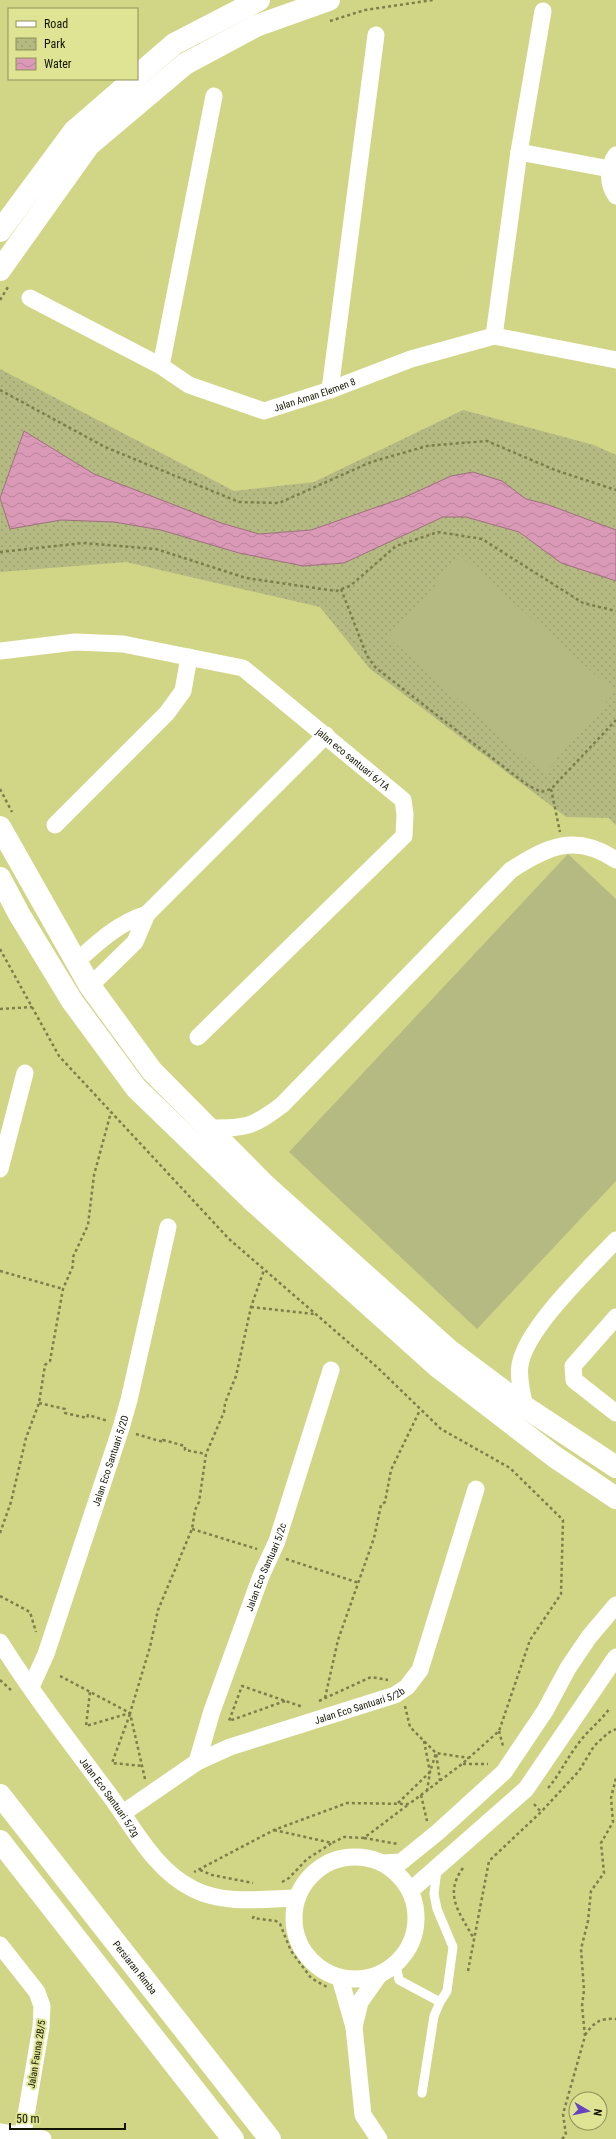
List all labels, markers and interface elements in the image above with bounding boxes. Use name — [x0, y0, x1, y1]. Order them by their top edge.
legend — [8, 8, 138, 80]
text: Road — [44, 17, 68, 31]
text: Park — [44, 37, 66, 51]
text: Water — [44, 57, 72, 71]
street label: Jalan Aman Elemen 8 — [272, 376, 357, 414]
street label: jalan eco santuari 6/1A — [313, 725, 392, 793]
street label: Jalan Eco Santuari 5/2D — [90, 1414, 130, 1508]
street label: Jalan Eco Santuari 5/2c — [244, 1521, 288, 1613]
street label: Jalan Eco Santuari 5/2b — [313, 1685, 407, 1726]
street label: Jalan Eco Santuari 5/2g — [77, 1756, 141, 1839]
street label: Persiaran Rimba — [111, 1939, 159, 1997]
street label: Jalan Fauna 2B/5 — [26, 2019, 47, 2089]
north arrow — [568, 2091, 608, 2131]
scale bar — [10, 2105, 125, 2131]
text: N — [590, 2108, 604, 2117]
text: 50 m — [16, 2112, 40, 2126]

